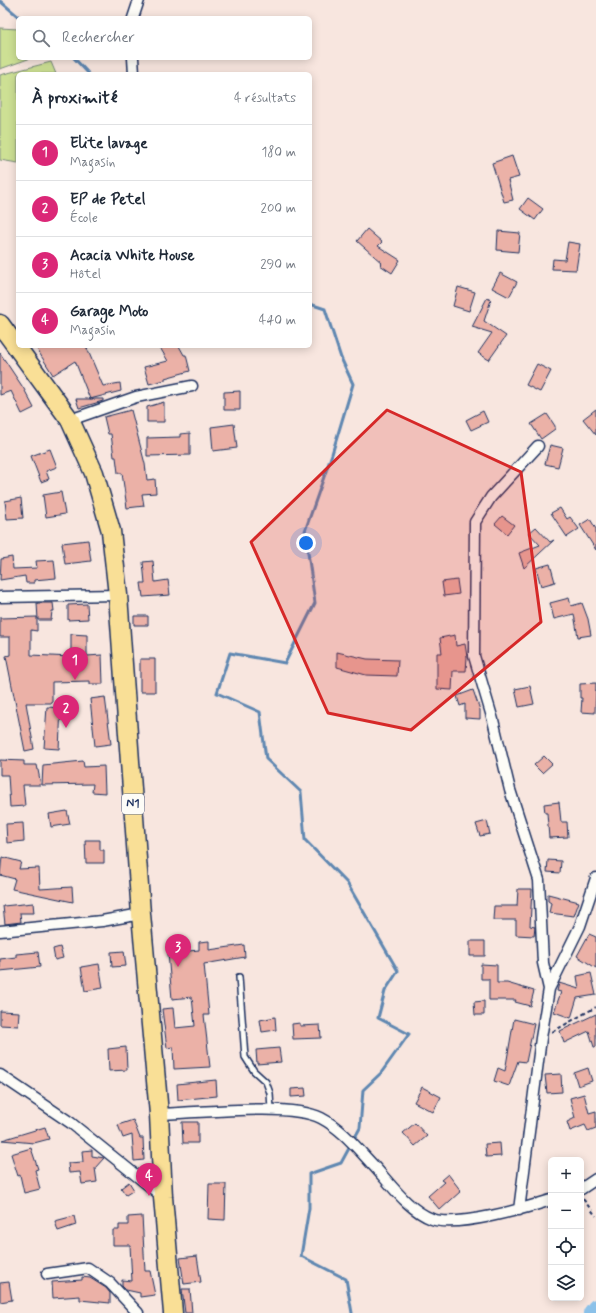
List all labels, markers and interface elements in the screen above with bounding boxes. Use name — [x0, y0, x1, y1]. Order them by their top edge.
search box — [16, 16, 312, 60]
icon: search — [30, 27, 52, 49]
text: Rechercher — [62, 28, 135, 48]
text: À proximité — [32, 87, 117, 109]
text: 4 résultats — [234, 90, 296, 107]
text: Elite lavage — [70, 134, 148, 154]
text: 1 — [42, 144, 48, 161]
text: 180 m — [261, 144, 296, 161]
text: Magasin — [70, 154, 115, 171]
text: EP de Petel — [70, 190, 145, 210]
text: 2 — [42, 200, 48, 217]
text: 200 m — [261, 200, 296, 217]
text: École — [70, 210, 98, 227]
text: Acacia White House — [70, 246, 195, 266]
text: 3 — [42, 256, 48, 273]
text: 290 m — [260, 256, 296, 273]
text: Hôtel — [70, 266, 101, 283]
text: Garage Moto — [70, 302, 148, 322]
text: 4 — [41, 312, 49, 329]
text: 440 m — [259, 312, 296, 329]
text: Magasin — [70, 322, 115, 339]
your location — [296, 533, 316, 553]
pin: 1 — [62, 647, 88, 680]
pin: 2 — [53, 695, 79, 728]
road number: N1 — [122, 794, 144, 814]
pin: 3 — [165, 934, 191, 967]
map controls — [548, 1157, 584, 1301]
button: + — [548, 1157, 584, 1193]
pin: 4 — [136, 1163, 162, 1196]
button: − — [548, 1193, 584, 1229]
button: locate — [548, 1229, 584, 1265]
button: layers — [548, 1265, 584, 1301]

